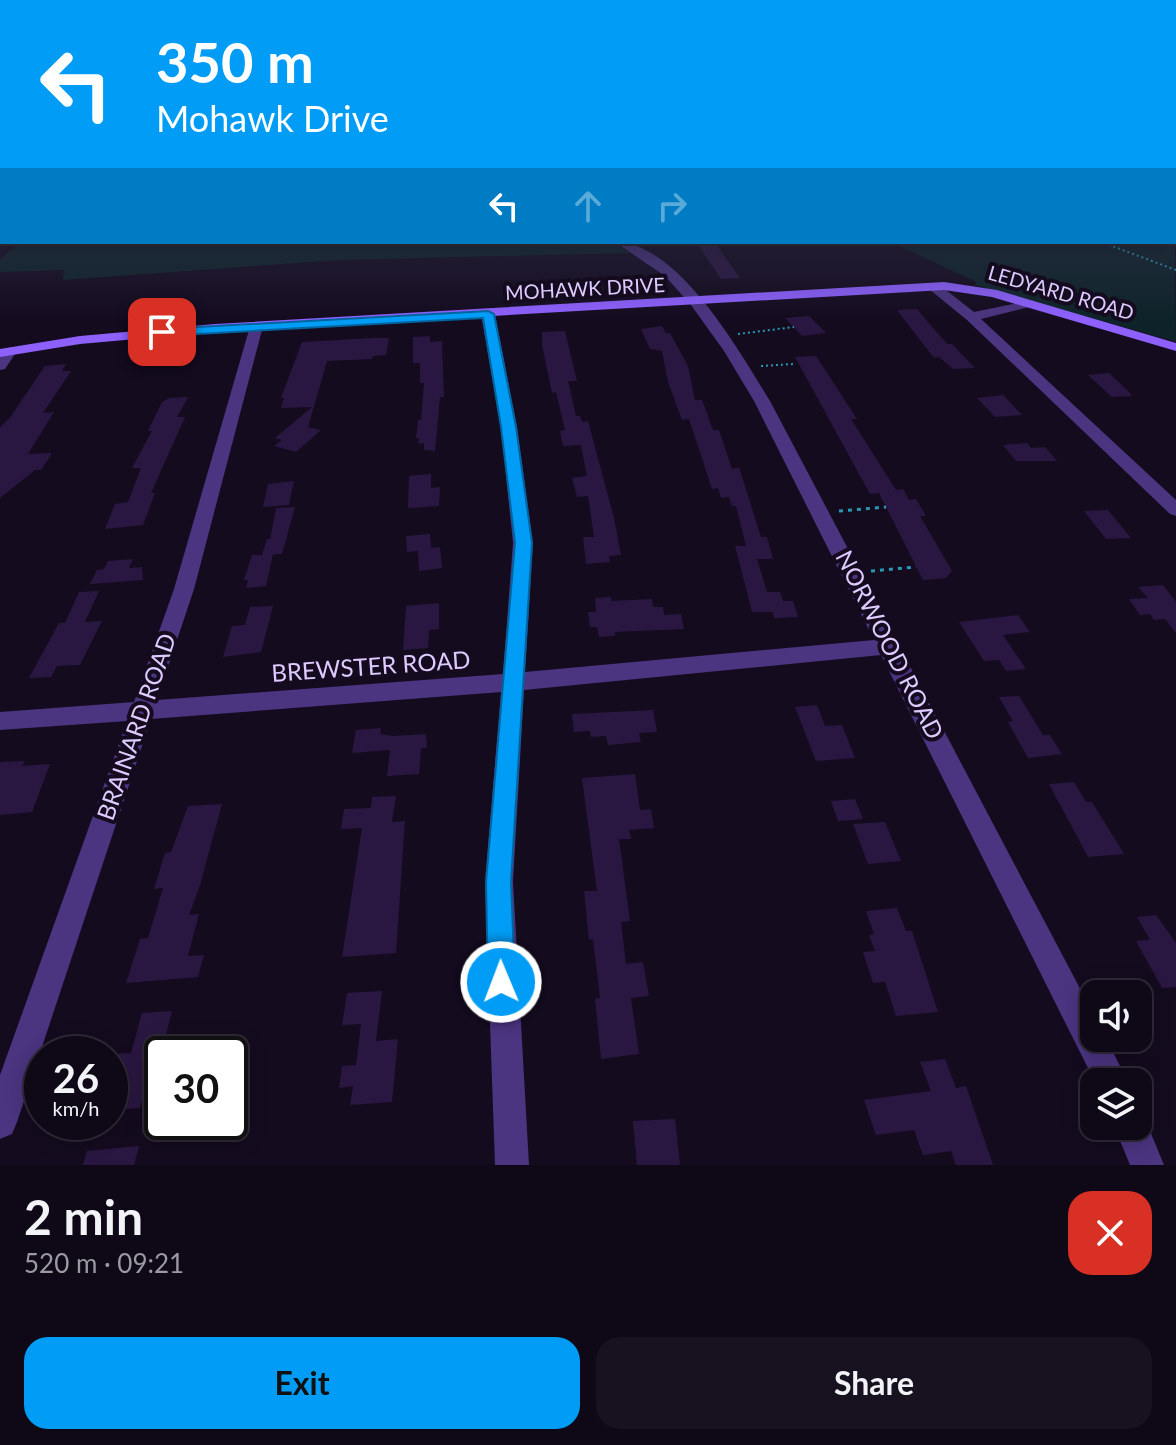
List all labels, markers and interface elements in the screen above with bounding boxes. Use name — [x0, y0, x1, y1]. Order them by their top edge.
text: 350 m — [156, 28, 314, 95]
icon: left — [24, 32, 128, 136]
text: Mohawk Drive — [156, 96, 389, 140]
icon: left — [482, 184, 526, 228]
icon: ahead — [566, 184, 610, 228]
icon: right — [650, 184, 694, 228]
street label: LEDYARD ROAD — [986, 260, 1137, 324]
street label: MOHAWK DRIVE — [504, 272, 665, 304]
pin — [128, 298, 196, 366]
icon: arrive — [140, 310, 184, 354]
street label: NORWOOD ROAD — [830, 545, 950, 744]
street label: BRAINARD ROAD — [90, 629, 181, 824]
street label: BREWSTER ROAD — [270, 644, 471, 687]
position arrow — [459, 940, 543, 1024]
map controls — [1080, 980, 1152, 1140]
button: sound — [1080, 980, 1152, 1052]
speed limit sign: 30 — [144, 1036, 248, 1140]
text: 26 — [53, 1054, 99, 1102]
button: layers — [1080, 1068, 1152, 1140]
text: km/h — [53, 1096, 99, 1120]
text: 2 min — [24, 1188, 143, 1245]
button: close — [1068, 1191, 1152, 1275]
text: 520 m · 09:21 — [24, 1247, 184, 1279]
button: Exit — [24, 1337, 580, 1429]
button: Share — [596, 1337, 1152, 1429]

